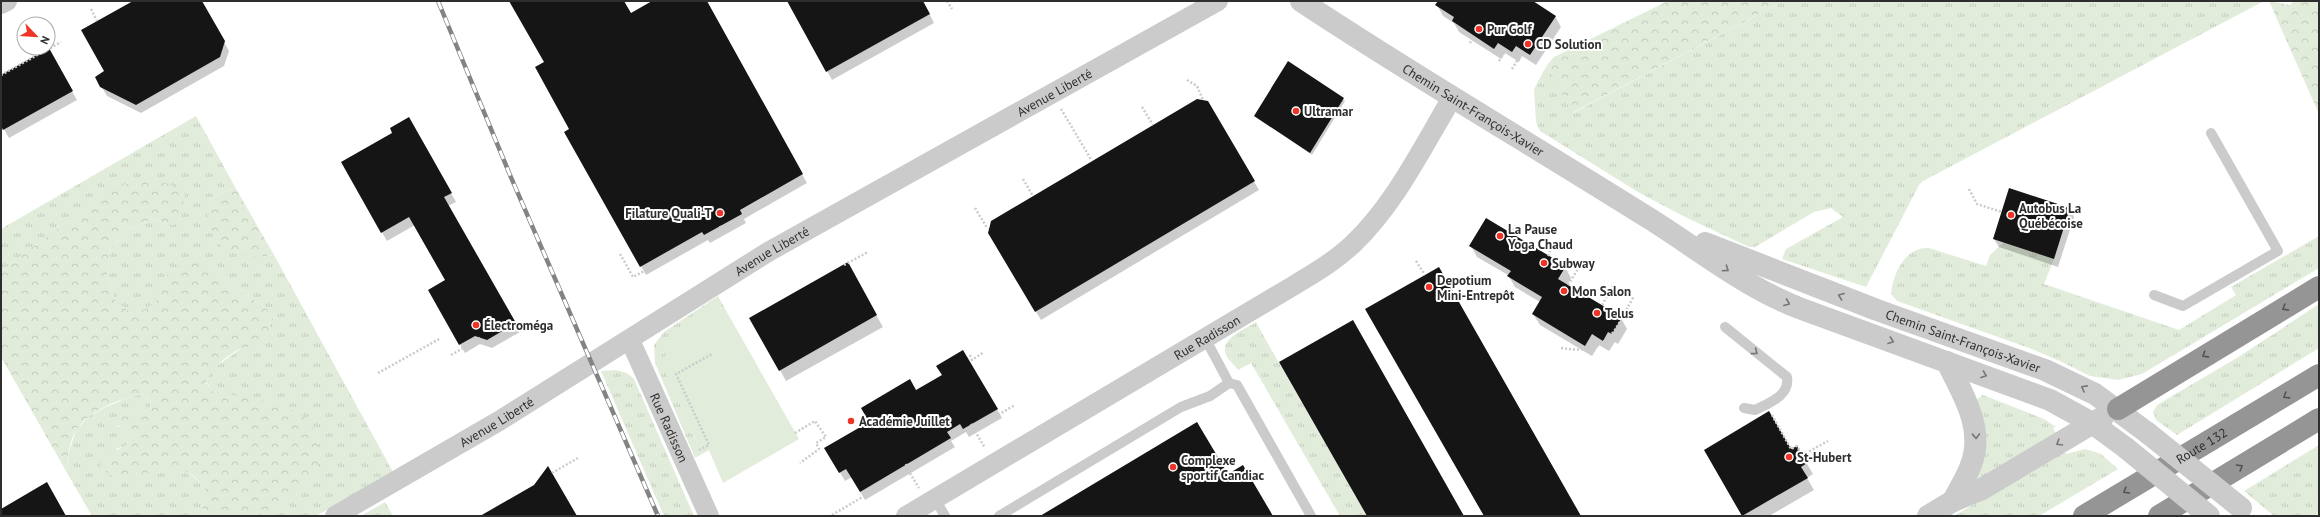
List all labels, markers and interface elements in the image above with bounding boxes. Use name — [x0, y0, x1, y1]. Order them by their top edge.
north arrow — [16, 16, 56, 56]
place label: Pur Golf — [1487, 21, 1532, 38]
marker: Pur Golf — [1474, 24, 1484, 34]
text: N — [37, 34, 53, 46]
place label: CD Solution — [1536, 36, 1602, 53]
marker: CD Solution — [1523, 39, 1533, 49]
street label: Chemin Saint-François-Xavier — [1399, 60, 1548, 160]
street label: Avenue Liberté — [1014, 65, 1095, 120]
place label: Ultramar — [1304, 103, 1353, 120]
marker: Ultramar — [1291, 106, 1301, 116]
place label: Autobus La Québécoise — [2019, 200, 2083, 232]
place label: Filature Quali-T — [625, 205, 713, 222]
marker: Filature Quali-T — [715, 208, 725, 218]
marker: Autobus La Québécoise — [2006, 210, 2016, 220]
place label: La Pause Yoga Chaud — [1507, 221, 1573, 253]
street label: Avenue Liberté — [731, 222, 812, 279]
marker: La Pause Yoga Chaud — [1495, 231, 1505, 241]
place label: Subway — [1552, 255, 1596, 272]
marker: Subway — [1539, 258, 1549, 268]
one-way arrow — [1722, 264, 1729, 271]
place label: Depotium Mini-Entrepôt — [1437, 272, 1515, 304]
marker: Depotium Mini-Entrepôt — [1424, 282, 1434, 292]
place label: Mon Salon — [1572, 283, 1631, 300]
marker: Mon Salon — [1559, 286, 1569, 296]
one-way arrow — [1837, 293, 1844, 301]
one-way arrow — [1783, 298, 1790, 306]
one-way arrow — [2281, 303, 2289, 310]
place label: Telus — [1605, 305, 1634, 322]
street label: Chemin Saint-François-Xavier — [1883, 305, 2043, 376]
marker: Telus — [1592, 308, 1602, 318]
street label: Rue Radisson — [1171, 311, 1243, 363]
place label: Électroméga — [484, 317, 553, 334]
marker: Électroméga — [471, 320, 481, 330]
one-way arrow — [1888, 337, 1895, 345]
one-way arrow — [1751, 347, 1758, 354]
one-way arrow — [2202, 350, 2209, 358]
one-way arrow — [1980, 370, 1987, 379]
one-way arrow — [2081, 386, 2089, 393]
street label: Rue Radisson — [646, 390, 692, 465]
one-way arrow — [2283, 391, 2290, 399]
street label: Avenue Liberté — [456, 393, 537, 451]
place label: Académie Juillet — [859, 413, 950, 430]
marker: Académie Juillet — [846, 416, 856, 426]
street label: Route 132 — [2173, 424, 2230, 467]
one-way arrow — [1972, 433, 1980, 439]
one-way arrow — [2056, 439, 2063, 446]
place label: St-Hubert — [1797, 449, 1852, 466]
place label: Complexe sportif Candiac — [1181, 452, 1264, 484]
marker: St-Hubert — [1784, 452, 1794, 462]
marker: Complexe sportif Candiac — [1168, 462, 1178, 472]
one-way arrow — [2236, 464, 2243, 471]
one-way arrow — [2123, 487, 2130, 494]

